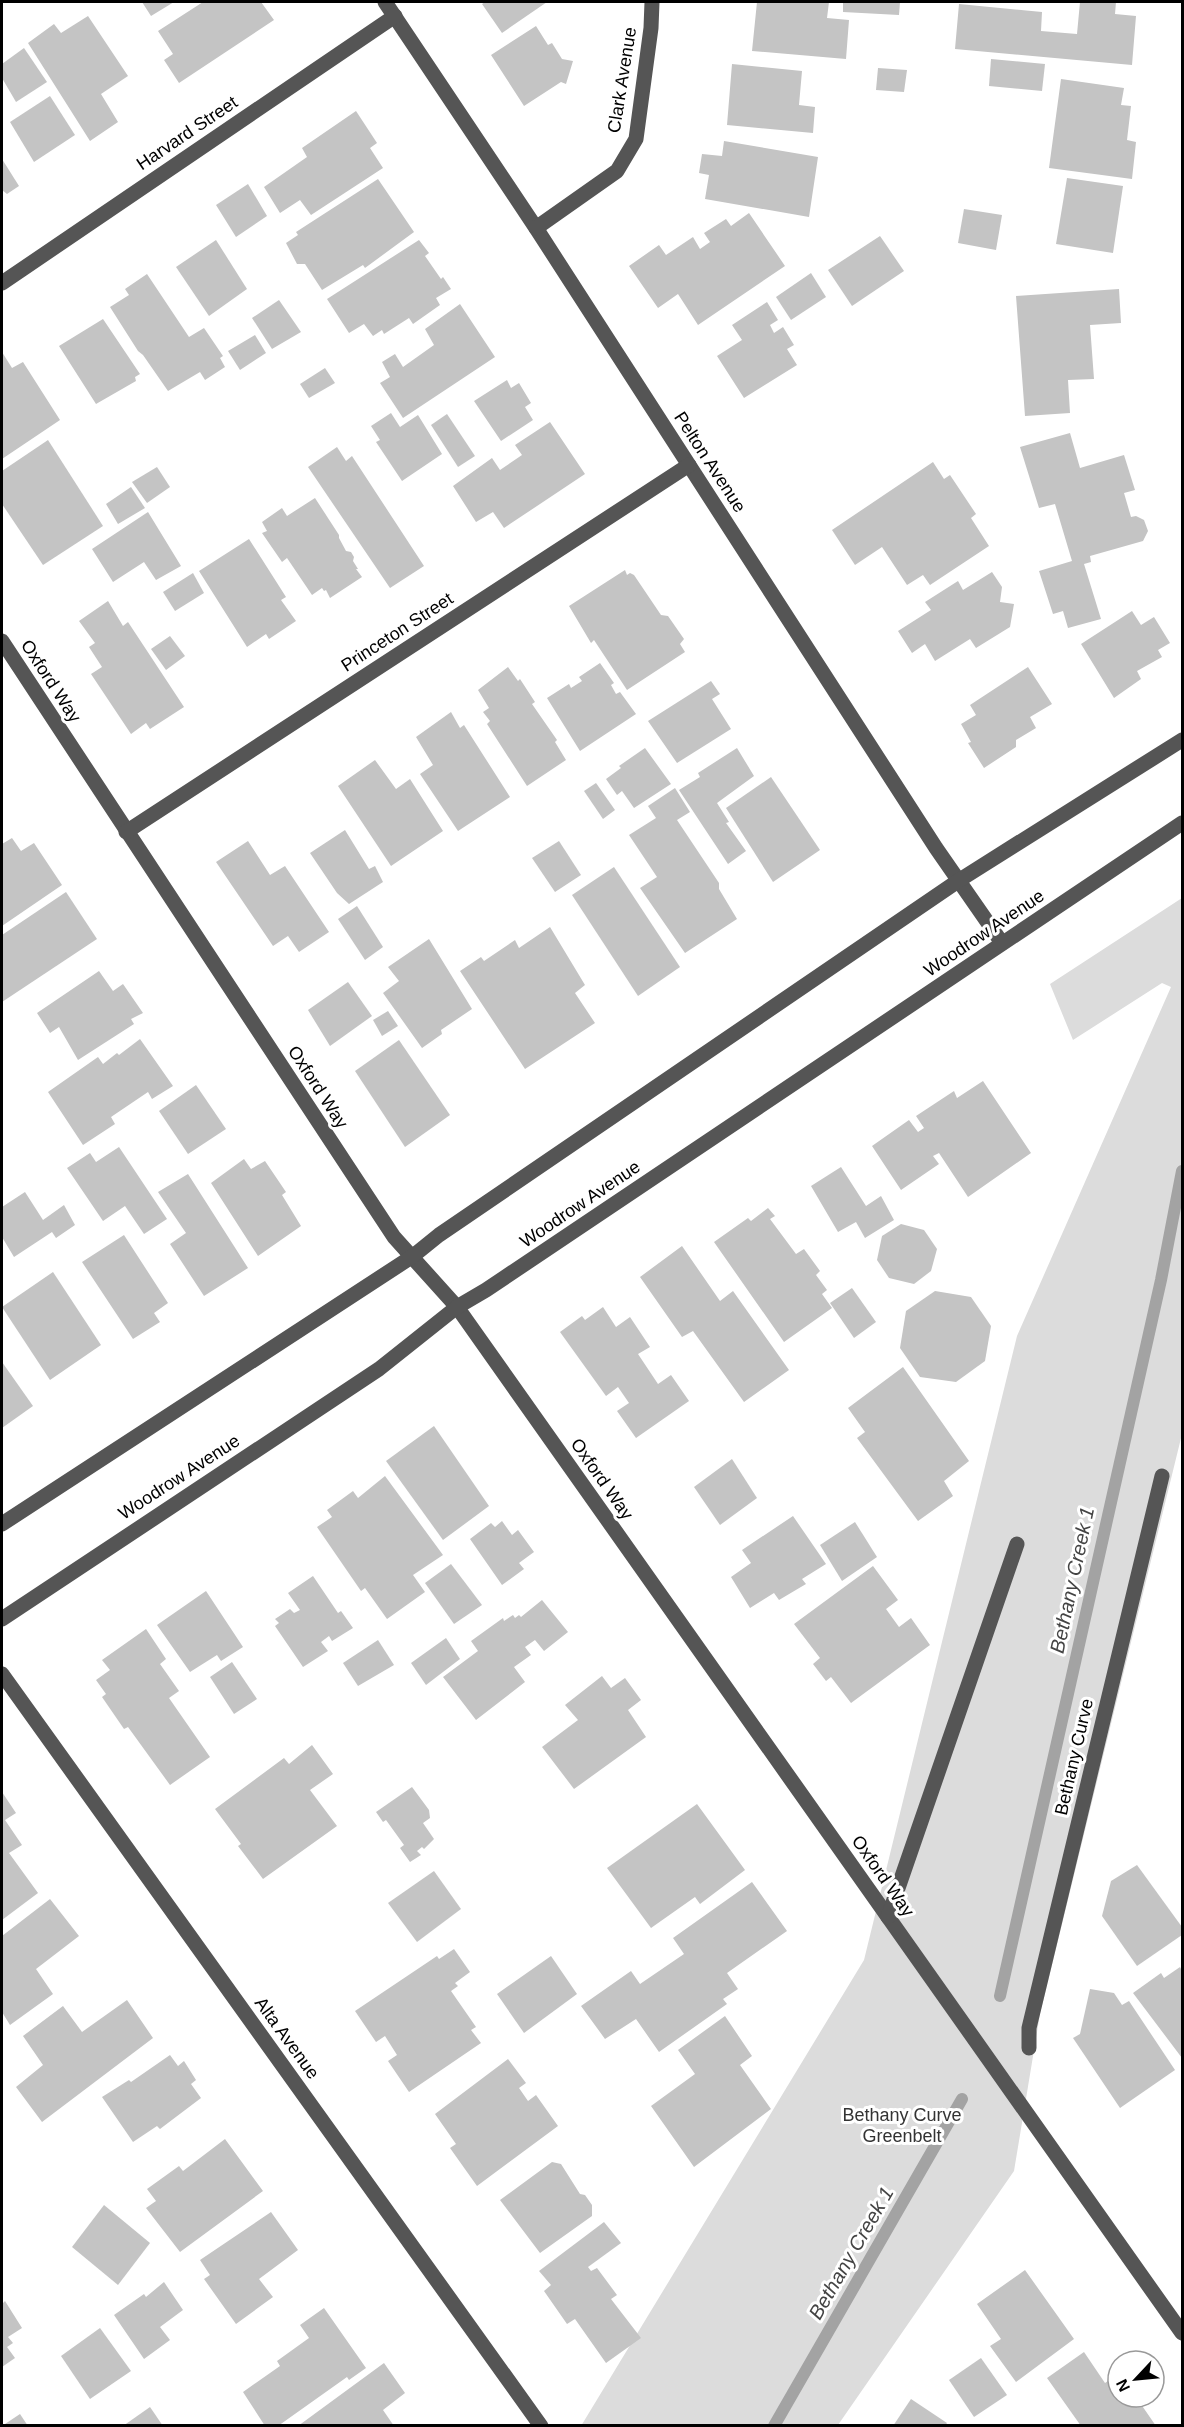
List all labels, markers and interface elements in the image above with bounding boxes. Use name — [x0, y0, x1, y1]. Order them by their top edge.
street label: Clark Avenue — [604, 26, 640, 134]
street label: Harvard Street — [133, 92, 241, 174]
street label: Pelton Avenue — [670, 408, 750, 516]
street label: Princeton Street — [337, 588, 457, 676]
street label: Oxford Way — [17, 636, 85, 726]
street label: Woodrow Avenue — [920, 885, 1048, 981]
street label: Oxford Way — [284, 1042, 352, 1132]
street label: Woodrow Avenue — [516, 1156, 644, 1252]
street label: Woodrow Avenue — [115, 1430, 243, 1524]
street label: Oxford Way — [567, 1435, 637, 1523]
water label: Bethany Creek 1 — [1046, 1505, 1098, 1655]
street label: Bethany Curve — [1051, 1697, 1097, 1817]
street label: Oxford Way — [848, 1832, 918, 1920]
street label: Alta Avenue — [251, 1993, 323, 2083]
park label: Bethany Curve Greenbelt — [842, 2105, 962, 2146]
water label: Bethany Creek 1 — [804, 2183, 898, 2323]
north arrow — [1106, 2349, 1166, 2409]
text: N — [1113, 2376, 1133, 2394]

